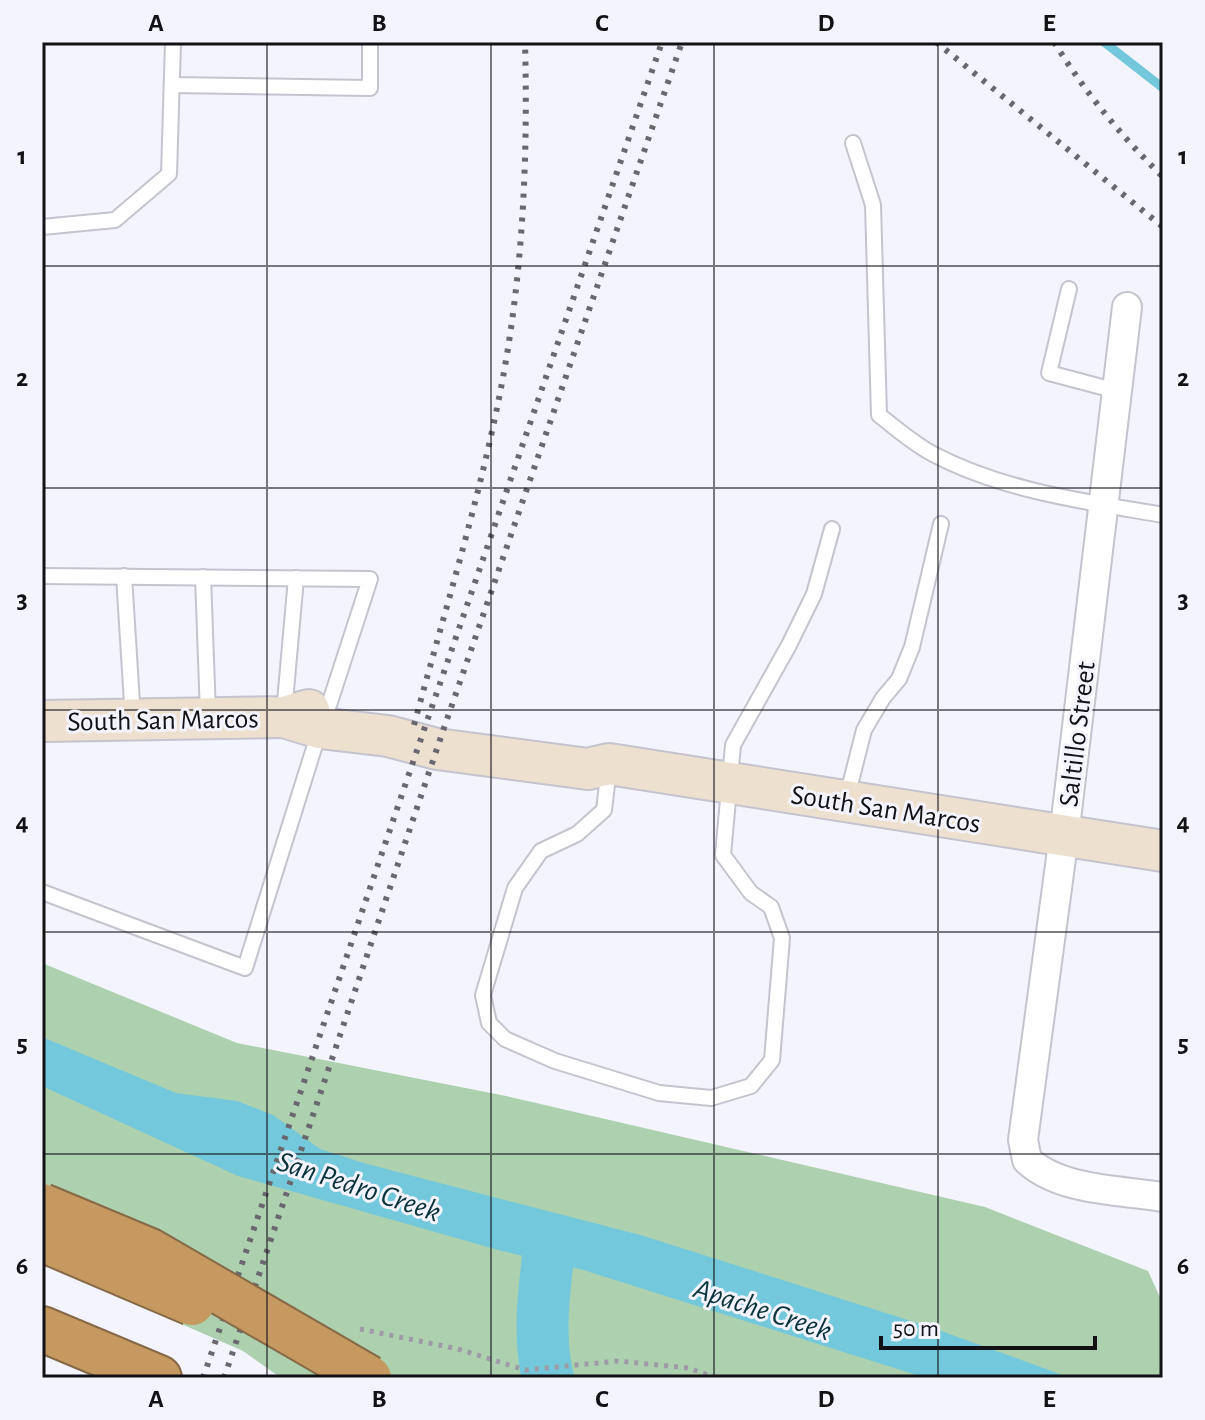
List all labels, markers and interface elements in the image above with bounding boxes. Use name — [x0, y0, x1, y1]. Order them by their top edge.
text: A — [148, 10, 164, 36]
text: B — [371, 10, 387, 36]
text: C — [595, 10, 609, 36]
text: D — [817, 10, 835, 36]
text: E — [1042, 10, 1056, 36]
text: 1 — [17, 143, 27, 169]
text: 1 — [1178, 143, 1188, 169]
text: 2 — [16, 365, 28, 391]
text: 2 — [1177, 365, 1189, 391]
text: 3 — [16, 587, 28, 613]
text: 3 — [1177, 587, 1189, 613]
street label: Saltillo Street — [1055, 660, 1101, 809]
street label: South San Marcos — [67, 705, 259, 737]
street label: South San Marcos — [789, 781, 982, 839]
text: 4 — [15, 809, 29, 835]
text: 4 — [1176, 809, 1190, 835]
text: 5 — [16, 1031, 28, 1057]
text: 5 — [1177, 1031, 1189, 1057]
water label: San Pedro Creek — [273, 1146, 444, 1228]
text: 6 — [16, 1253, 28, 1279]
text: 6 — [1177, 1253, 1189, 1279]
water label: Apache Creek — [689, 1273, 835, 1346]
scale bar — [881, 1300, 1095, 1350]
text: 50 m — [893, 1317, 939, 1341]
text: A — [148, 1386, 164, 1412]
text: B — [371, 1386, 387, 1412]
text: C — [595, 1386, 609, 1412]
text: D — [817, 1386, 835, 1412]
text: E — [1042, 1386, 1056, 1412]

